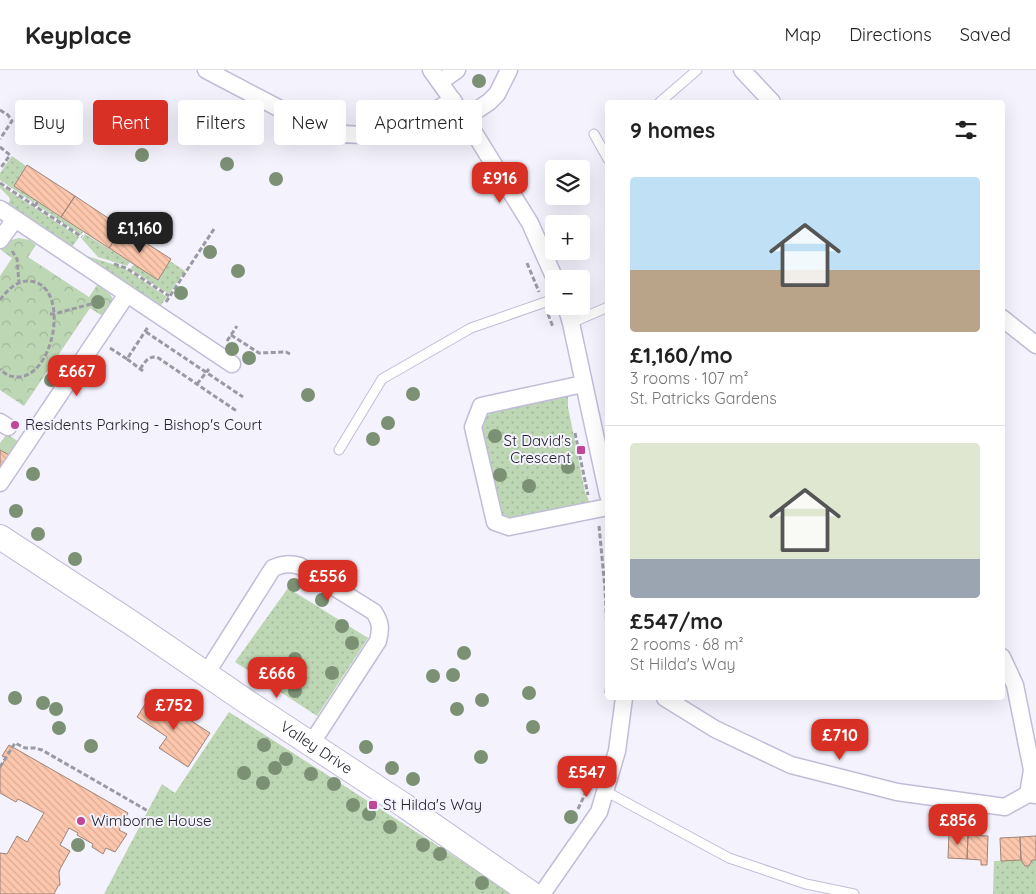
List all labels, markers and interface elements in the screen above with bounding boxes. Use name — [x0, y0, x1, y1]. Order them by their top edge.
text: Keyplace — [25, 20, 132, 50]
text: Map — [784, 23, 821, 46]
text: Directions — [849, 23, 932, 46]
text: Saved — [960, 23, 1011, 46]
chip: Buy — [15, 100, 83, 145]
chip: Rent — [93, 100, 168, 145]
chip: Filters — [178, 100, 264, 145]
chip: New — [274, 100, 346, 145]
chip: Apartment — [356, 100, 482, 145]
icon: filters — [952, 116, 980, 144]
text: 9 homes — [630, 117, 715, 143]
map controls — [545, 160, 590, 315]
button: layers — [545, 160, 590, 205]
pin: £916 — [470, 162, 530, 204]
text: £916 — [483, 168, 517, 188]
icon: home — [760, 210, 850, 300]
pin: £1,160 — [99, 212, 181, 254]
button: + — [545, 215, 590, 260]
text: £1,160 — [118, 218, 162, 238]
button: − — [545, 270, 590, 315]
text: £1,160/mo — [630, 342, 733, 368]
pin: £667 — [47, 354, 107, 397]
text: £667 — [59, 361, 95, 381]
text: 3 rooms · 107 m² — [630, 368, 749, 388]
text: St. Patricks Gardens — [630, 388, 777, 408]
place label: Residents Parking - Bishop's Court — [25, 415, 262, 434]
marker: Residents Parking - Bishop's Court — [9, 419, 21, 431]
place label: St David's Crescent — [504, 431, 571, 467]
marker: St David's Crescent — [575, 444, 587, 456]
icon: home — [760, 475, 850, 565]
pin: £556 — [298, 560, 358, 602]
text: £556 — [309, 566, 347, 586]
text: £547/mo — [630, 608, 723, 634]
text: 2 rooms · 68 m² — [630, 634, 744, 654]
text: St Hilda's Way — [630, 654, 736, 674]
pin: £666 — [247, 656, 307, 699]
text: £666 — [259, 663, 295, 683]
pin: £752 — [144, 688, 204, 731]
text: £752 — [155, 695, 193, 715]
street label: Valley Drive — [277, 716, 356, 778]
pin: £710 — [810, 718, 870, 761]
text: £710 — [822, 725, 858, 745]
pin: £547 — [557, 756, 617, 798]
text: £547 — [569, 762, 605, 782]
place label: St Hilda's Way — [383, 795, 482, 814]
marker: St Hilda's Way — [367, 799, 379, 811]
pin: £856 — [928, 804, 988, 846]
text: £856 — [940, 810, 976, 830]
place label: Wimborne House — [91, 811, 211, 830]
marker: Wimborne House — [75, 815, 87, 827]

